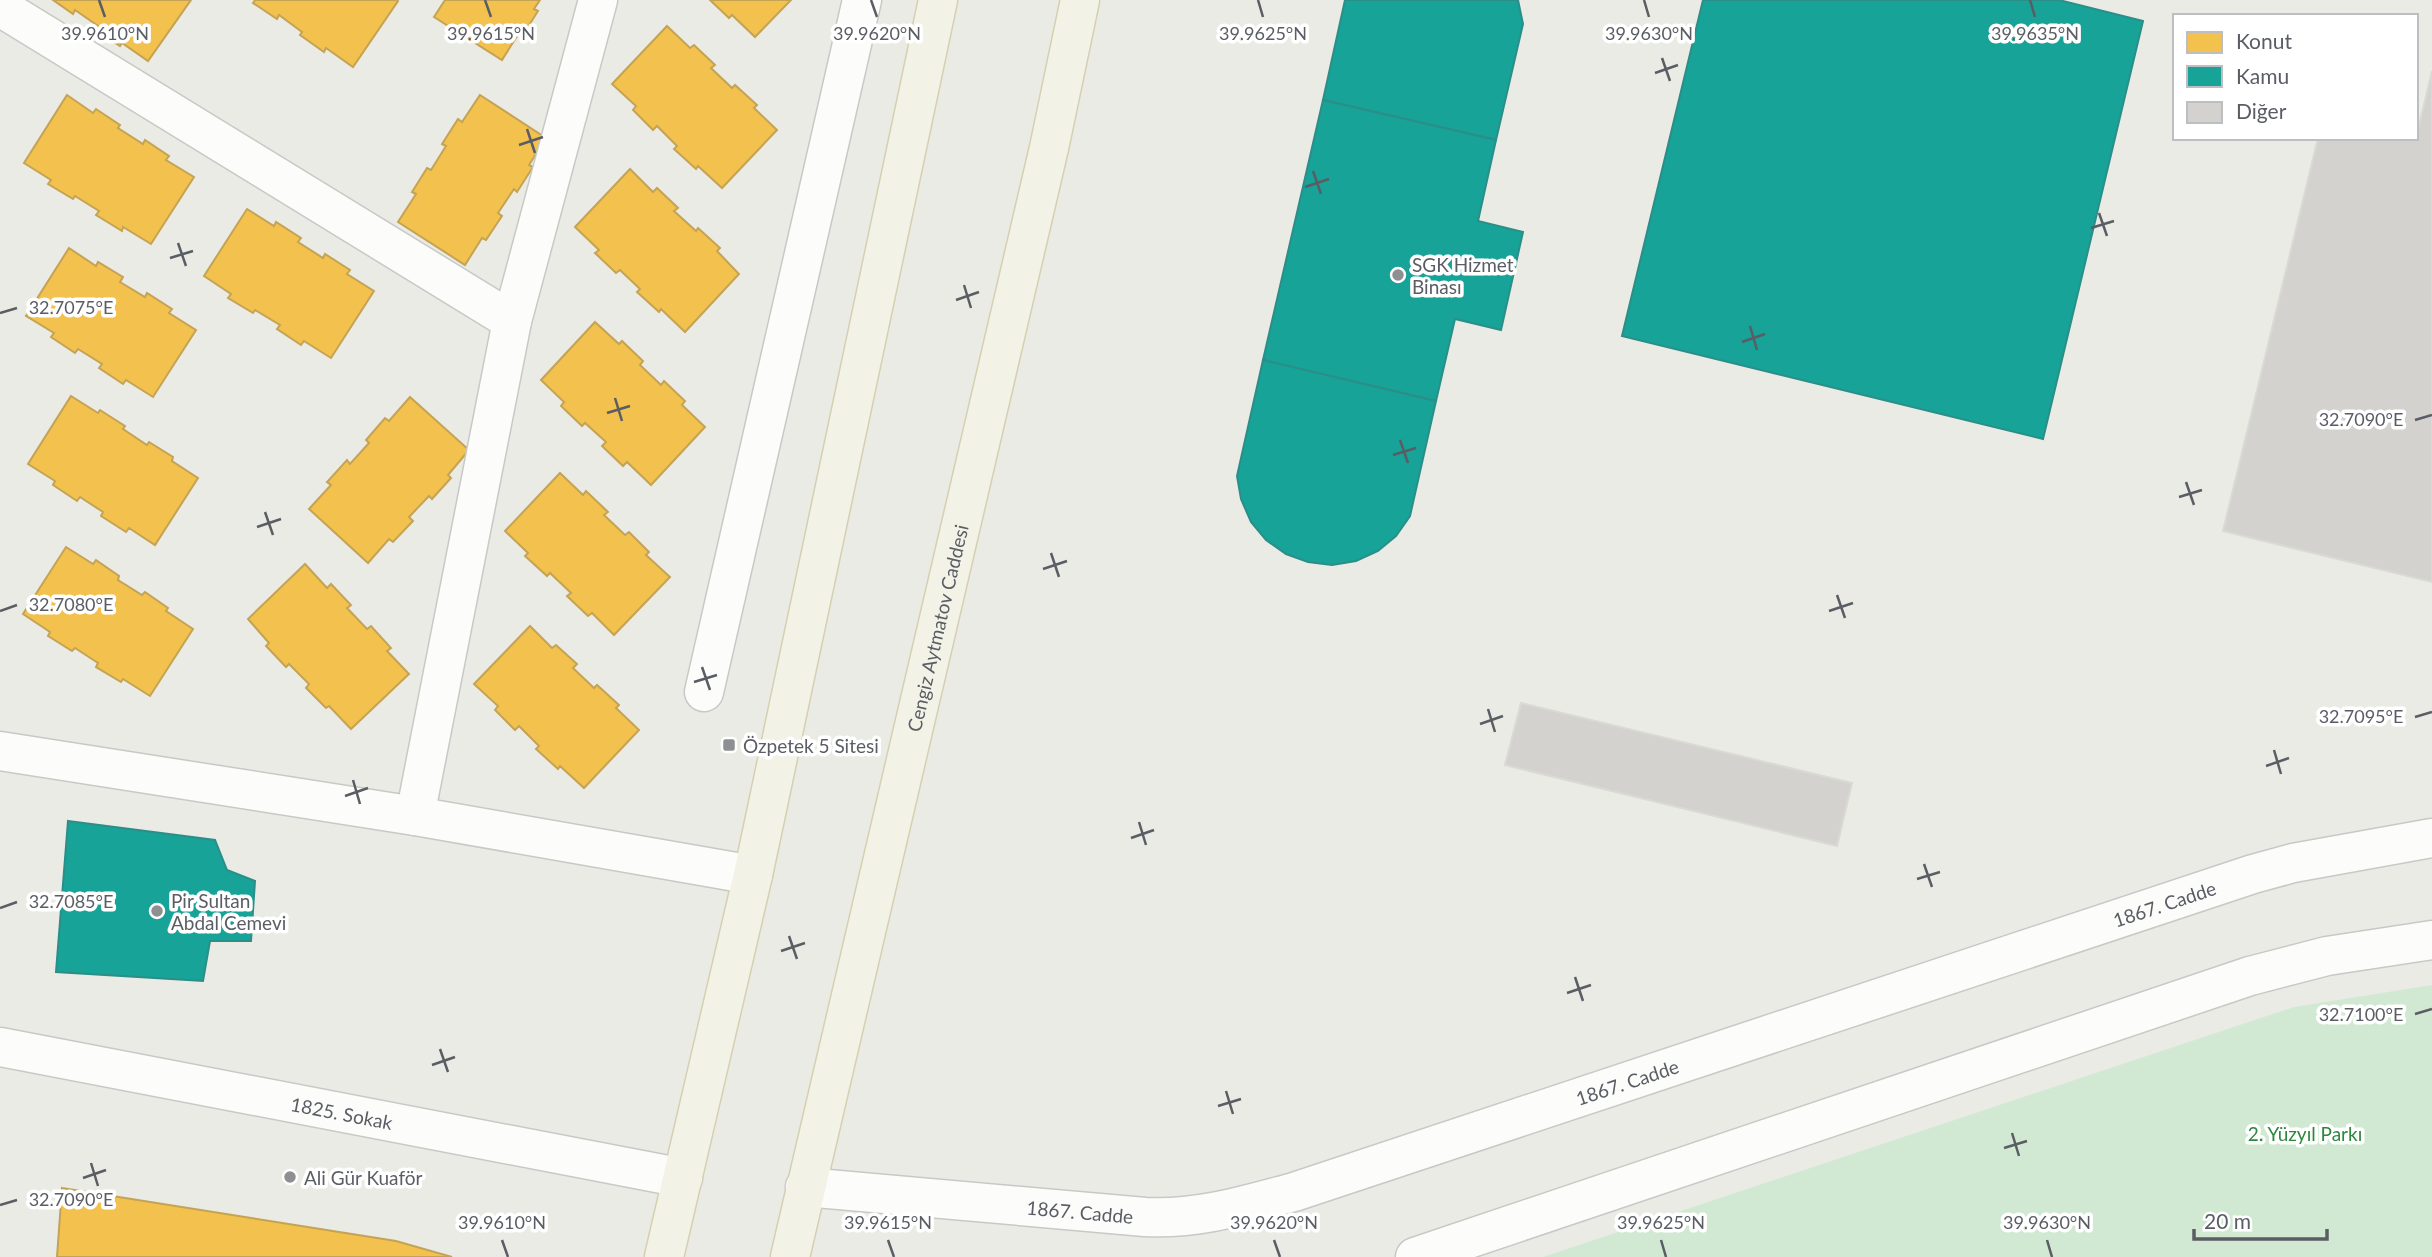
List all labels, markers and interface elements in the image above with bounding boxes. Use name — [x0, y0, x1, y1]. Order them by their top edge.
legend — [2173, 14, 2418, 140]
text: 39.9610°N — [61, 22, 149, 44]
text: 39.9615°N — [447, 22, 535, 44]
text: 39.9620°N — [833, 22, 921, 44]
text: 39.9625°N — [1219, 22, 1307, 44]
text: 39.9630°N — [1605, 22, 1693, 44]
text: 39.9635°N — [1991, 22, 2079, 44]
text: Konut — [2236, 28, 2292, 53]
text: Kamu — [2236, 63, 2289, 88]
text: Diğer — [2236, 98, 2287, 123]
place label: SGK Hizmet Binası — [1412, 253, 1514, 298]
marker: SGK Hizmet Binası — [1390, 267, 1406, 283]
text: 32.7075°E — [29, 296, 113, 318]
text: 32.7090°E — [2319, 408, 2403, 430]
street label: Cengiz Aytmatov Caddesi — [902, 522, 972, 734]
text: 32.7080°E — [29, 593, 113, 615]
text: 32.7095°E — [2319, 705, 2403, 727]
place label: Özpetek 5 Sitesi — [743, 734, 879, 757]
marker: Özpetek 5 Sitesi — [721, 737, 737, 753]
street label: 1867. Cadde — [2110, 876, 2219, 931]
place label: Pir Sultan Abdal Cemevi — [171, 889, 286, 934]
text: 32.7085°E — [29, 890, 113, 912]
marker: Pir Sultan Abdal Cemevi — [149, 903, 165, 919]
text: 32.7100°E — [2319, 1003, 2403, 1025]
street label: 1867. Cadde — [1573, 1054, 1681, 1109]
street label: 1825. Sokak — [289, 1092, 395, 1134]
park label: 2. Yüzyıl Parkı — [2248, 1122, 2362, 1145]
place label: Ali Gür Kuaför — [304, 1166, 423, 1189]
marker: Ali Gür Kuaför — [282, 1169, 298, 1185]
text: 32.7090°E — [29, 1188, 113, 1210]
street label: 1867. Cadde — [1026, 1195, 1134, 1227]
scale bar — [2194, 1198, 2327, 1242]
text: 20 m — [2204, 1208, 2251, 1233]
text: 39.9610°N — [458, 1211, 546, 1233]
text: 39.9615°N — [844, 1211, 932, 1233]
text: 39.9620°N — [1230, 1211, 1318, 1233]
text: 39.9625°N — [1617, 1211, 1705, 1233]
text: 39.9630°N — [2003, 1211, 2091, 1233]

